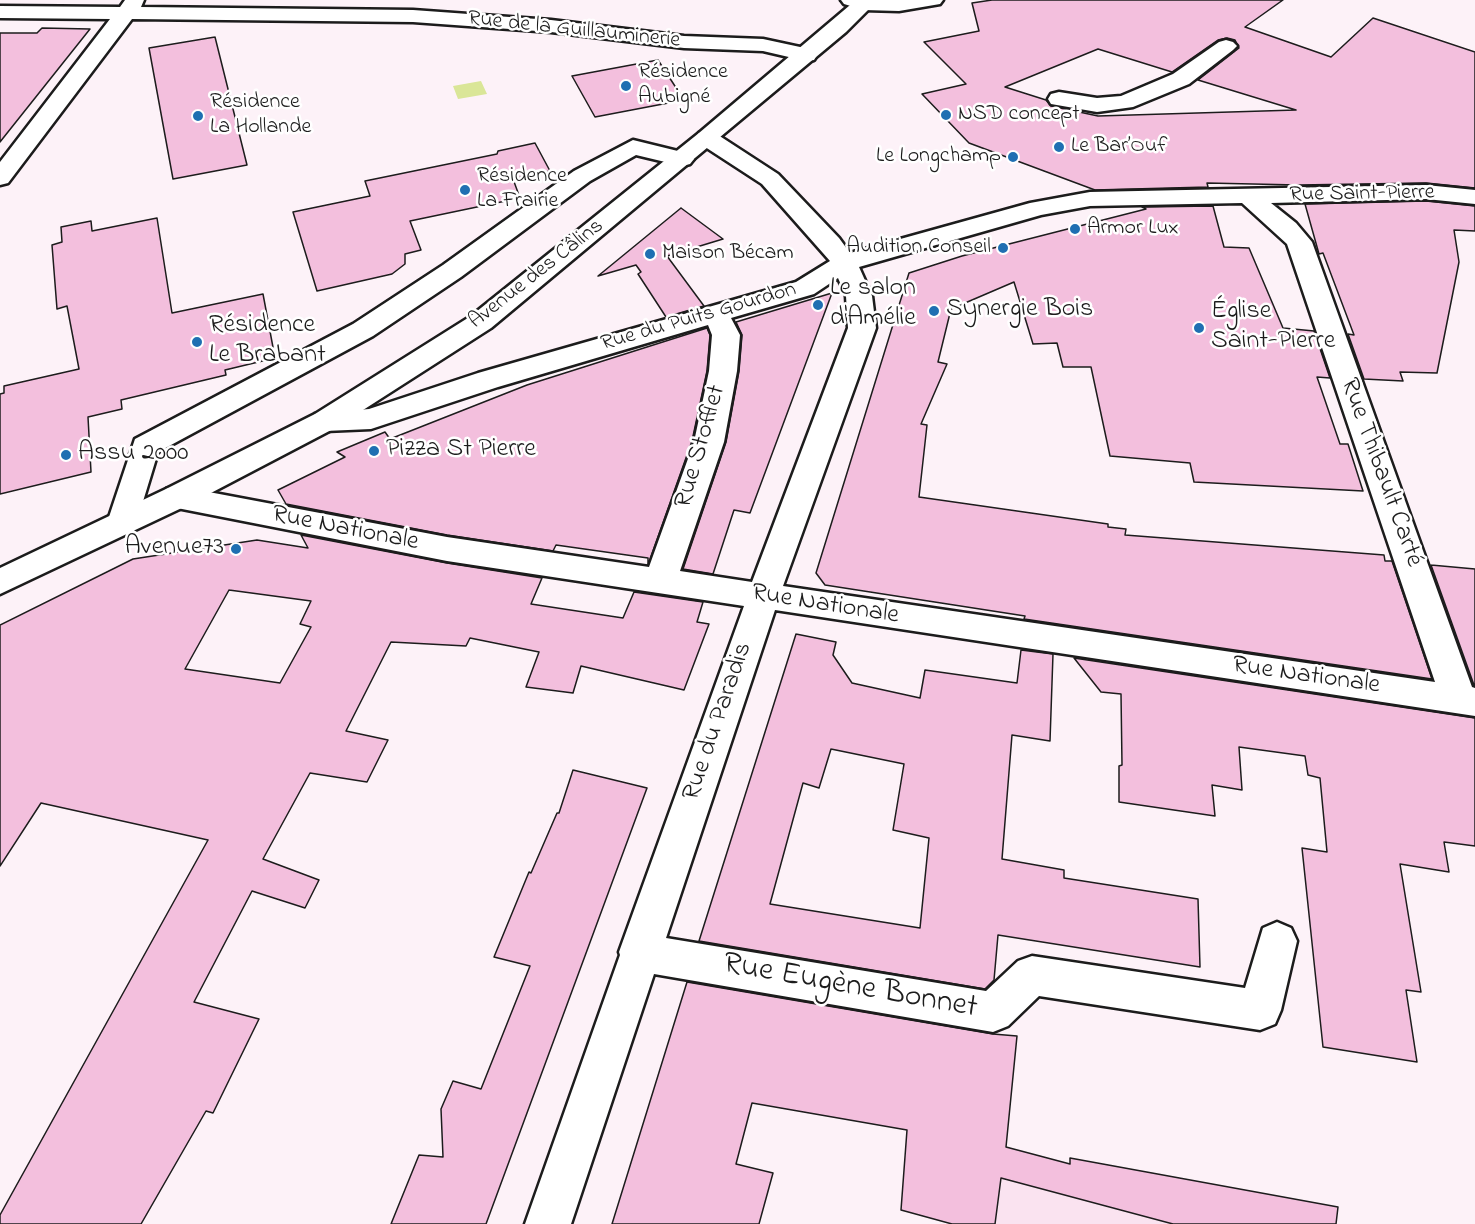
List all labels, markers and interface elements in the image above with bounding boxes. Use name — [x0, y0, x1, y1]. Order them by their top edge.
street label: Rue de la Guillauminerie — [467, 7, 681, 55]
place label: Résidence Aubigné — [638, 60, 728, 112]
marker: Résidence Aubigné — [619, 79, 633, 93]
place label: Résidence La Hollande — [210, 90, 311, 142]
place label: NSD concept — [958, 102, 1080, 128]
marker: NSD concept — [939, 108, 953, 122]
marker: Résidence La Hollande — [191, 109, 205, 123]
place label: Le Bar’Ouf — [1071, 134, 1167, 160]
marker: Le Bar’Ouf — [1052, 140, 1066, 154]
place label: Le Longchamp — [876, 144, 1001, 170]
marker: Le Longchamp — [1006, 150, 1020, 164]
place label: Résidence La Frairie — [477, 164, 567, 216]
street label: Rue Saint-Pierre — [1289, 181, 1435, 209]
marker: Résidence La Frairie — [458, 183, 472, 197]
street label: Avenue des Câlins — [464, 214, 610, 336]
place label: Armor Lux — [1087, 216, 1179, 242]
marker: Armor Lux — [1068, 222, 1082, 236]
place label: Audition Conseil — [846, 235, 991, 261]
place label: Maison Bécam — [662, 241, 794, 267]
marker: Audition Conseil — [996, 241, 1010, 255]
marker: Maison Bécam — [643, 247, 657, 261]
place label: Le salon d'Amélie — [830, 274, 916, 336]
street label: Rue du Puits Gourdon — [598, 278, 800, 358]
place label: Synergie Bois — [946, 295, 1093, 327]
place label: Église Saint-Pierre — [1211, 297, 1335, 358]
marker: Le salon d'Amélie — [811, 298, 825, 312]
marker: Synergie Bois — [927, 304, 941, 318]
place label: Résidence Le Brabant — [209, 311, 326, 372]
marker: Église Saint-Pierre — [1192, 321, 1206, 335]
marker: Résidence Le Brabant — [190, 335, 204, 349]
street label: Rue Thibault Carté — [1331, 375, 1429, 571]
street label: Rue Stofflet — [670, 382, 734, 512]
place label: Pizza St Pierre — [386, 435, 536, 467]
place label: Assu 2000 — [78, 439, 188, 471]
marker: Pizza St Pierre — [367, 444, 381, 458]
marker: Assu 2000 — [59, 448, 73, 462]
street label: Rue Nationale — [269, 500, 421, 560]
place label: Avenue73 — [125, 533, 224, 565]
marker: Avenue73 — [229, 542, 243, 556]
street label: Rue Nationale — [749, 579, 901, 633]
street label: Rue du Paradis — [677, 639, 761, 805]
street label: Rue Nationale — [1230, 651, 1382, 703]
street label: Rue Eugène Bonnet — [720, 947, 980, 1029]

